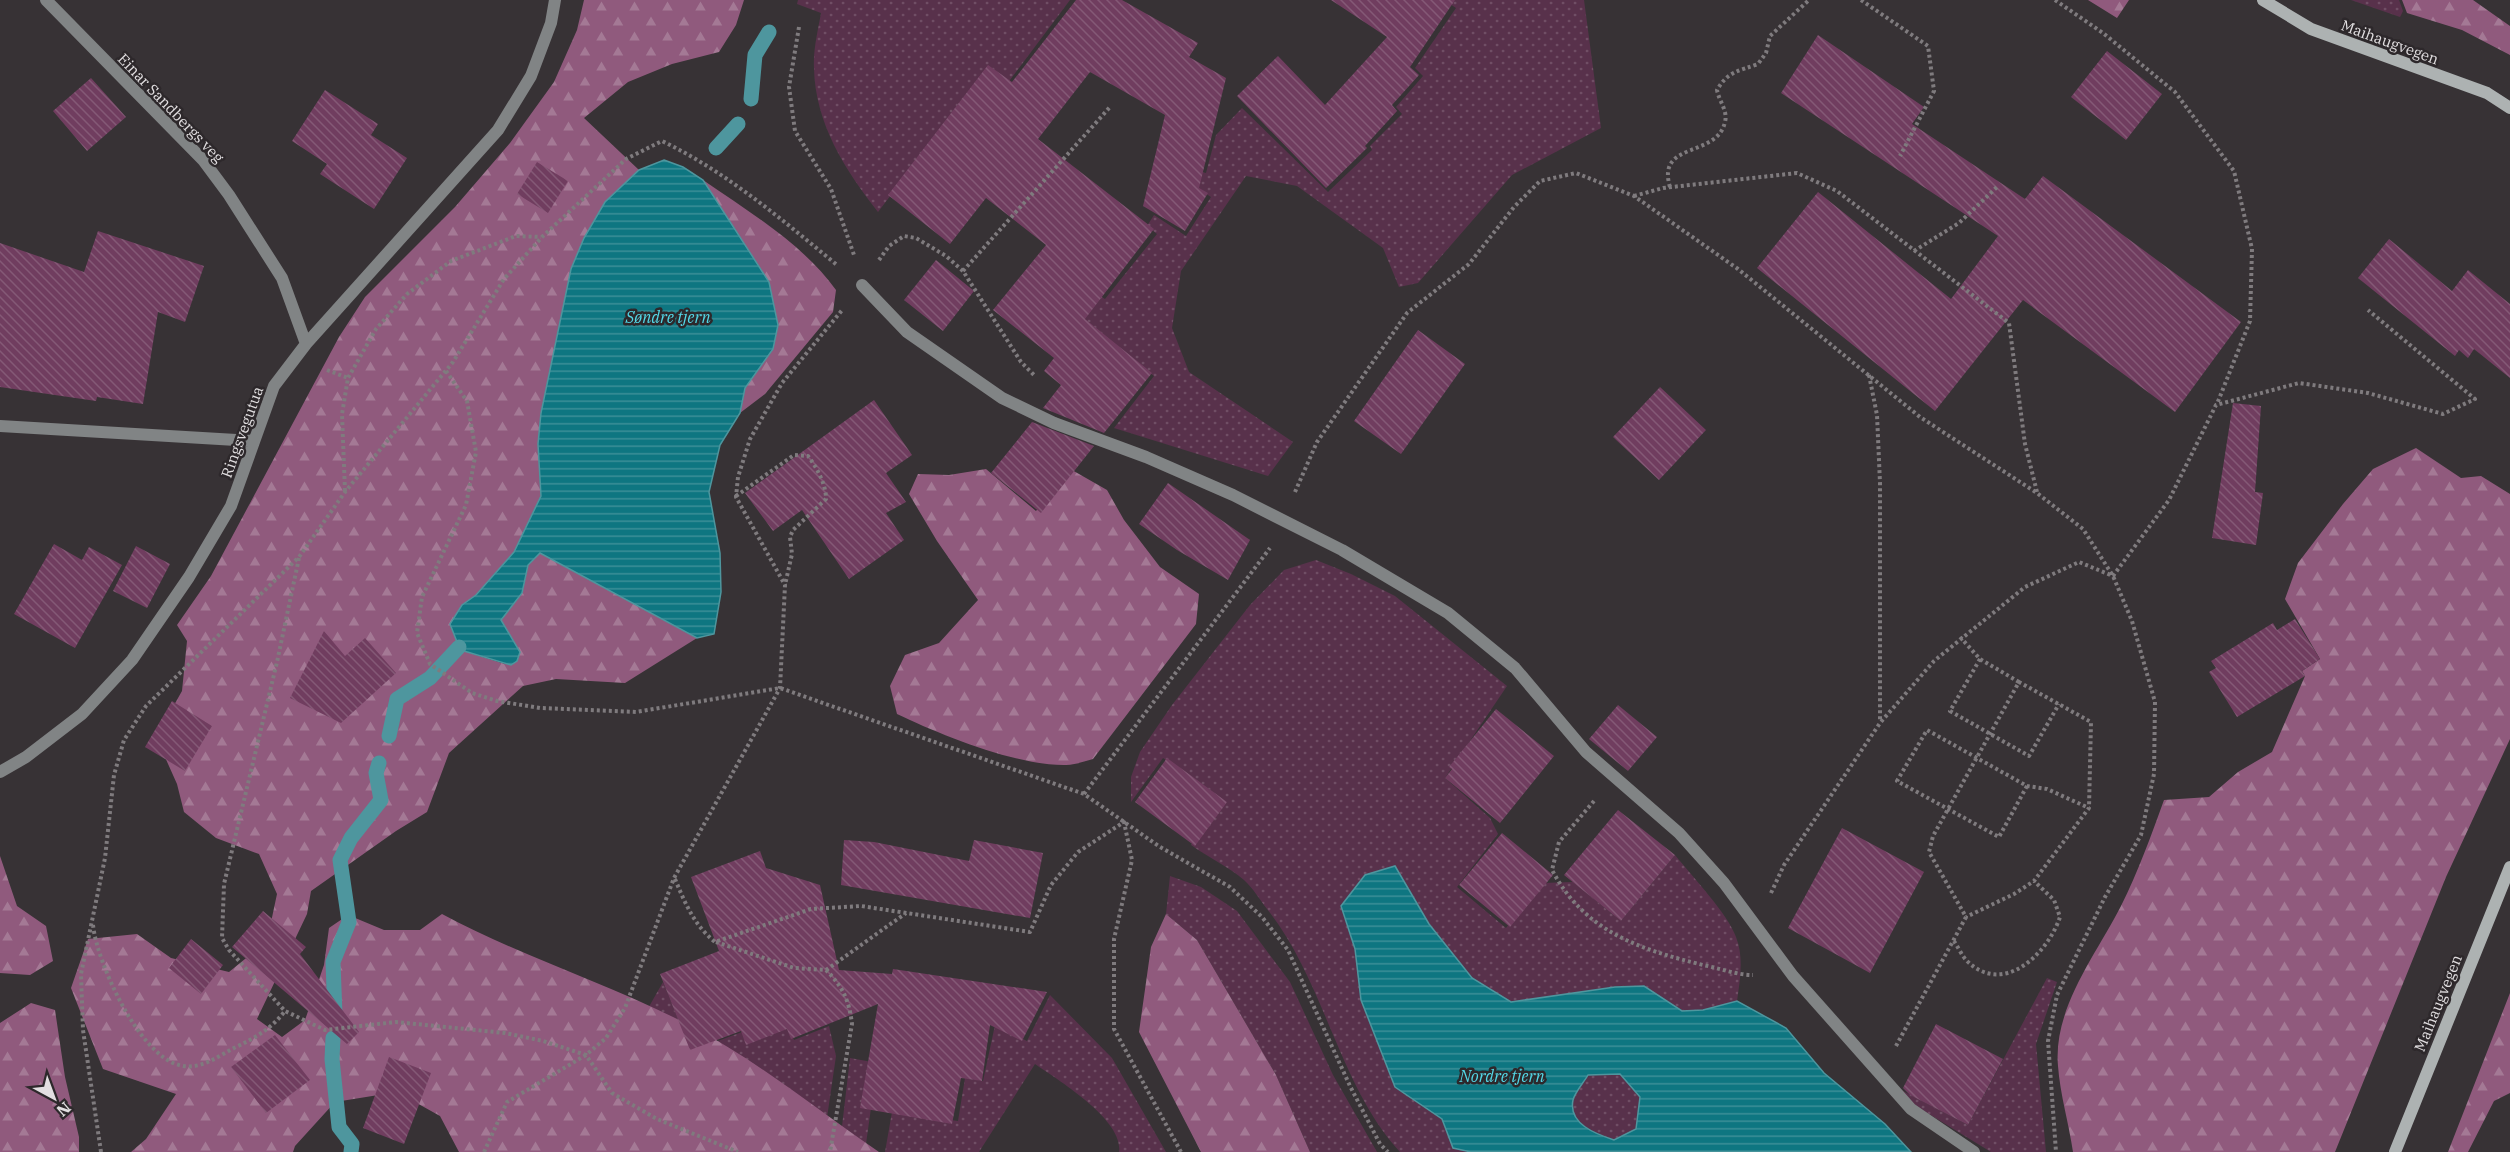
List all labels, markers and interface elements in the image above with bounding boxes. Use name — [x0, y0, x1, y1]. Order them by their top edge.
street label: Maihaugvegen — [2339, 16, 2442, 69]
street label: Einar Sandbergs veg — [114, 49, 228, 167]
water label: Søndre tjern — [624, 307, 711, 327]
street label: Ringsvegutua — [217, 384, 267, 480]
street label: Maihaugvegen — [2410, 951, 2466, 1054]
water label: Nordre tjern — [1458, 1066, 1545, 1086]
north arrow — [24, 1068, 84, 1128]
text: N — [53, 1098, 75, 1121]

